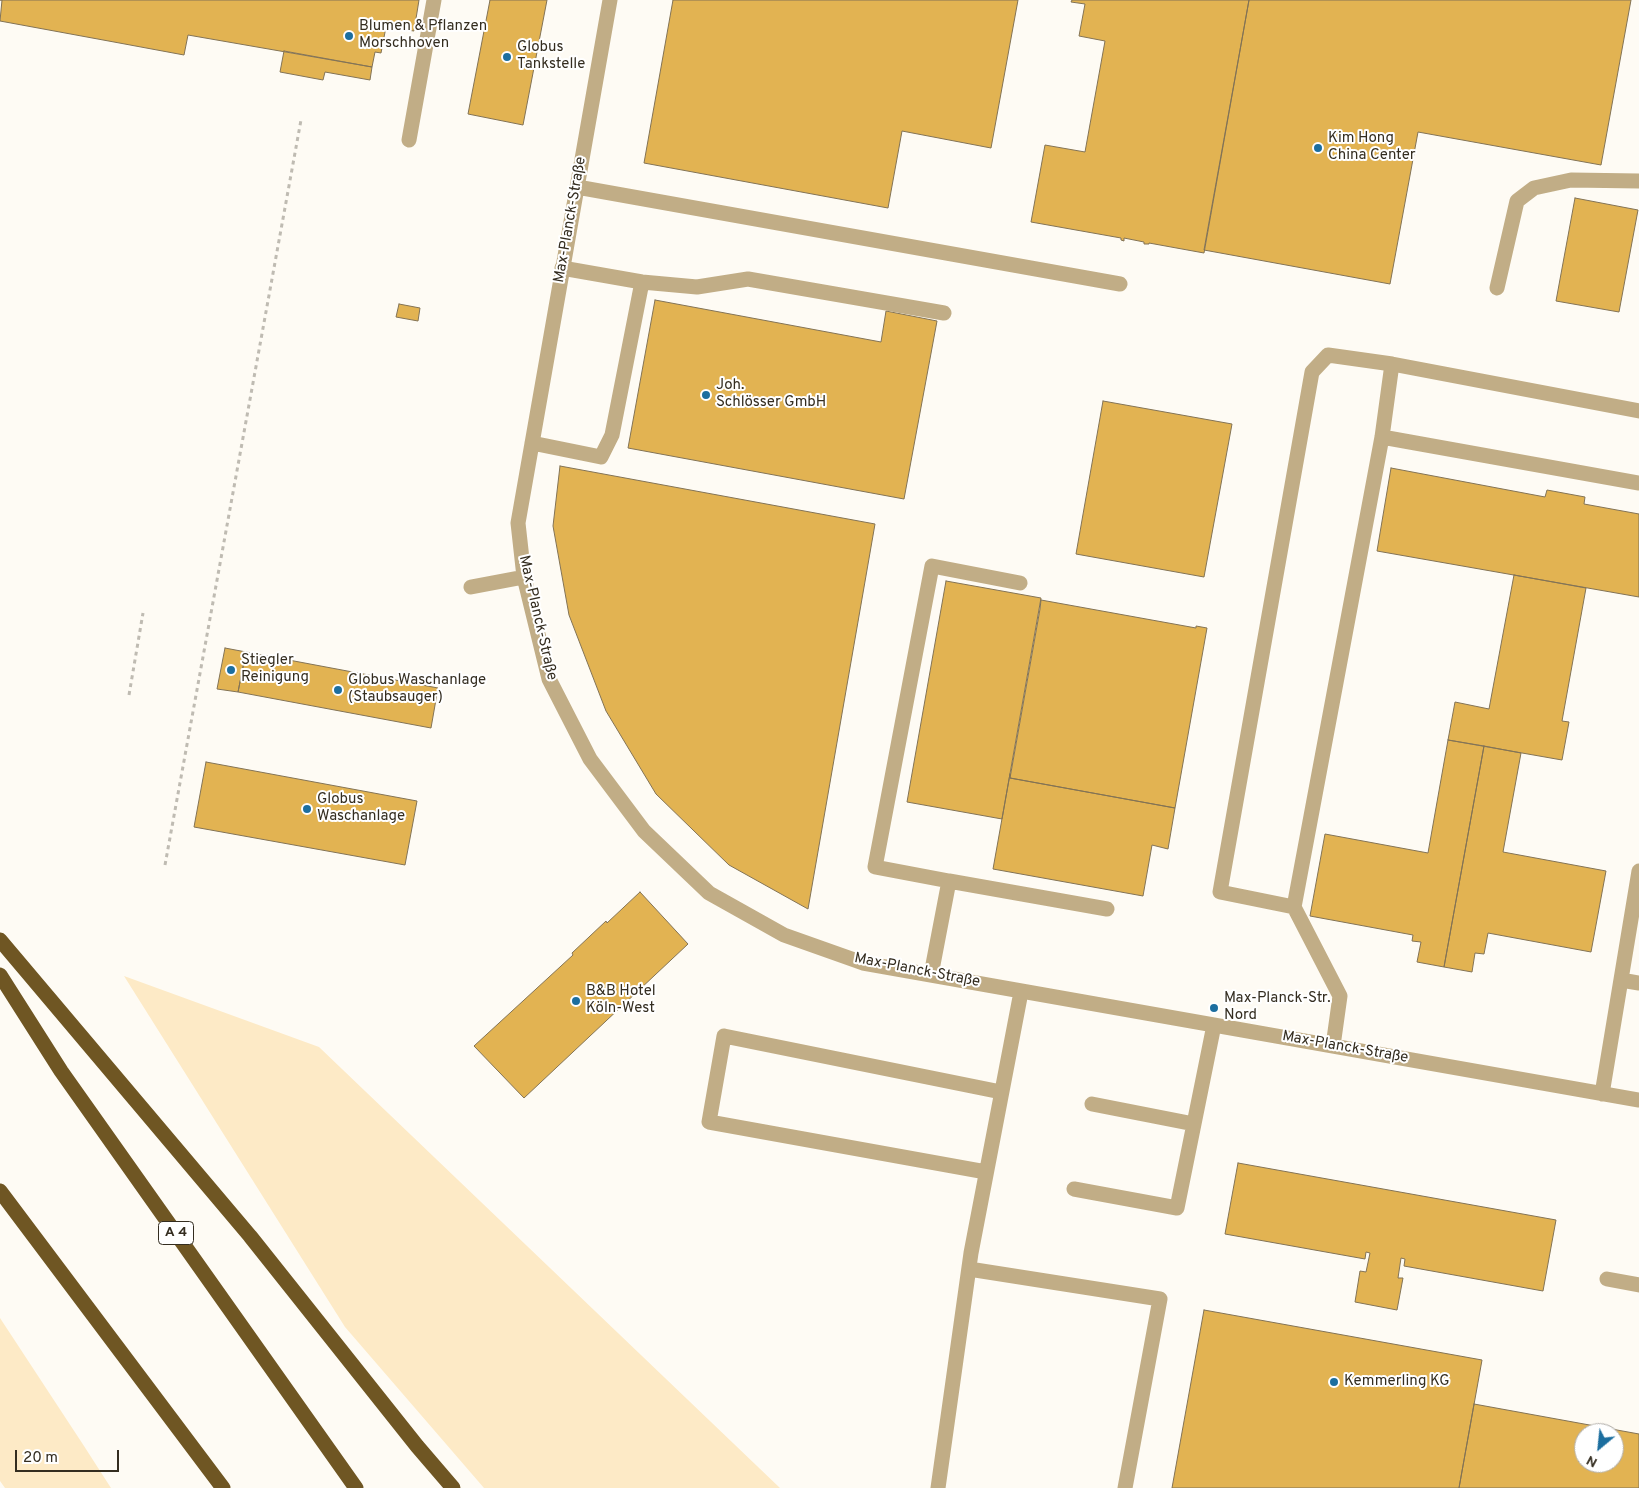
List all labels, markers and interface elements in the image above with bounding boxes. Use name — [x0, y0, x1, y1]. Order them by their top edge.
place label: Blumen & Pflanzen Morschhoven — [359, 18, 487, 53]
marker: Blumen & Pflanzen Morschhoven — [343, 30, 355, 42]
place label: Globus Tankstelle — [517, 39, 585, 74]
marker: Globus Tankstelle — [501, 51, 513, 63]
place label: Kim Hong China Center — [1328, 130, 1416, 165]
marker: Kim Hong China Center — [1312, 142, 1324, 154]
street label: Max-Planck-Straße — [551, 156, 591, 284]
place label: Joh. Schlösser GmbH — [716, 377, 826, 412]
marker: Joh. Schlösser GmbH — [700, 389, 712, 401]
street label: Max-Planck-Straße — [514, 554, 560, 682]
place label: Stiegler Reinigung — [241, 652, 309, 687]
marker: Stiegler Reinigung — [225, 664, 237, 676]
place label: Globus Waschanlage (Staubsauger) — [348, 672, 486, 707]
marker: Globus Waschanlage (Staubsauger) — [332, 684, 344, 696]
place label: Globus Waschanlage — [317, 791, 405, 826]
marker: Globus Waschanlage — [301, 803, 313, 815]
street label: Max-Planck-Straße — [853, 950, 981, 992]
place label: B&B Hotel Köln-West — [586, 983, 656, 1018]
place label: Max-Planck-Str. Nord — [1224, 990, 1331, 1025]
marker: B&B Hotel Köln-West — [570, 995, 582, 1007]
marker: Max-Planck-Str. Nord — [1208, 1002, 1220, 1014]
street label: Max-Planck-Straße — [1281, 1028, 1409, 1068]
road number: A 4 — [158, 1222, 194, 1244]
place label: Kemmerling KG — [1344, 1373, 1450, 1391]
marker: Kemmerling KG — [1328, 1376, 1340, 1388]
north arrow — [1574, 1423, 1624, 1473]
scale bar — [18, 1440, 121, 1472]
text: 20 m — [23, 1449, 58, 1468]
text: N — [1584, 1451, 1601, 1471]

